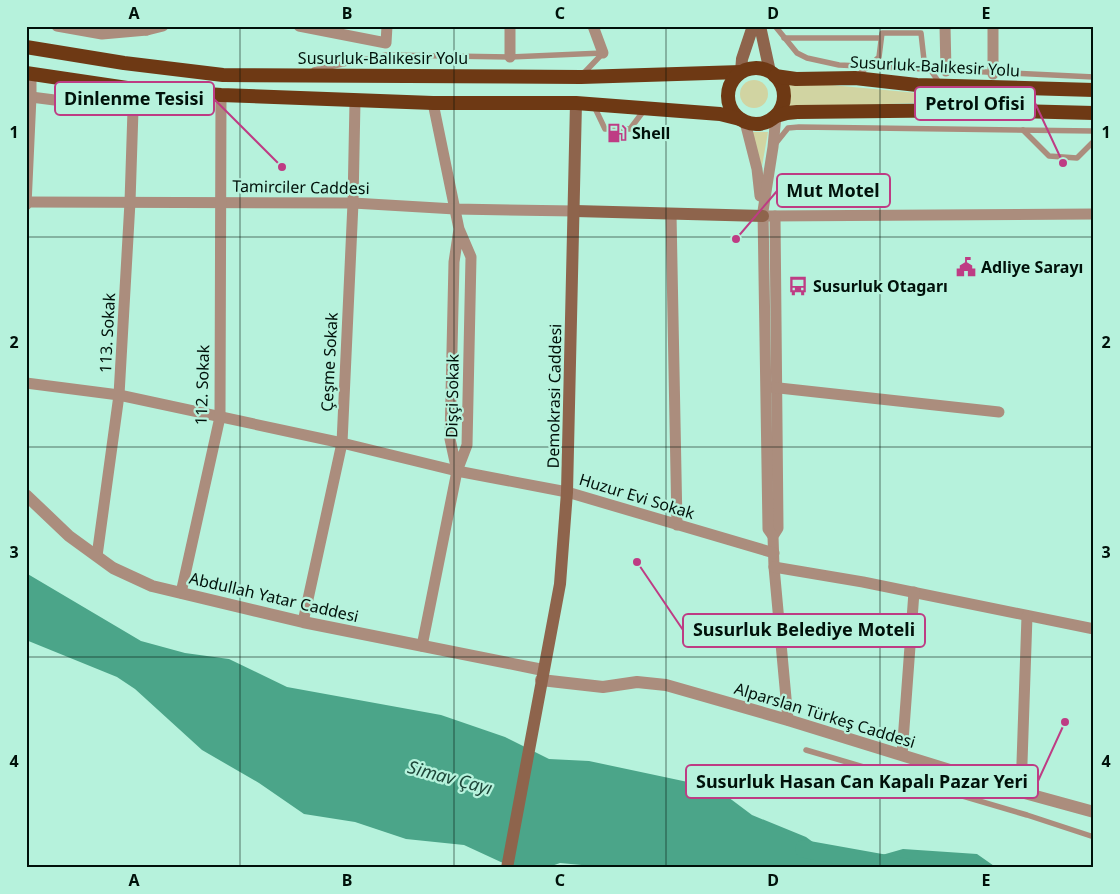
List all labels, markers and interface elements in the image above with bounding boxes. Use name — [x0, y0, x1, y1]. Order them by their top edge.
text: A — [128, 2, 140, 24]
text: B — [342, 2, 352, 24]
text: C — [555, 2, 565, 24]
text: D — [767, 2, 779, 24]
text: E — [982, 2, 991, 24]
street label: Susurluk-Balıkesir Yolu — [298, 47, 468, 69]
street label: Susurluk-Balıkesir Yolu — [849, 51, 1021, 81]
callout: Dinlenme Tesisi — [55, 82, 214, 115]
text: Dinlenme Tesisi — [64, 86, 204, 110]
callout: Petrol Ofisi — [915, 87, 1035, 120]
text: Petrol Ofisi — [925, 91, 1025, 115]
text: 1 — [9, 121, 19, 143]
text: 1 — [1101, 121, 1111, 143]
fuel station icon: Shell — [606, 122, 628, 144]
place label: Shell — [632, 122, 670, 144]
callout: Mut Motel — [777, 174, 890, 207]
street label: Tamirciler Caddesi — [232, 175, 370, 199]
text: Mut Motel — [786, 178, 880, 202]
public building icon: Adliye Sarayı — [955, 256, 977, 278]
place label: Adliye Sarayı — [981, 256, 1083, 278]
bus stop icon: Susurluk Otagarı — [787, 275, 809, 297]
place label: Susurluk Otagarı — [813, 275, 948, 297]
street label: 113. Sokak — [94, 292, 120, 374]
street label: Çeşme Sokak — [315, 311, 343, 412]
street label: Demokrasi Caddesi — [542, 323, 566, 469]
text: 2 — [9, 331, 19, 353]
text: 2 — [1101, 331, 1111, 353]
street label: 112. Sokak — [190, 344, 214, 426]
street label: Dişçi Sokak — [440, 353, 464, 438]
street label: Huzur Evi Sokak — [577, 468, 698, 524]
text: 3 — [9, 541, 19, 563]
text: 3 — [1101, 541, 1111, 563]
street label: Abdullah Yatar Caddesi — [187, 567, 361, 627]
callout: Susurluk Belediye Moteli — [683, 614, 925, 647]
text: Susurluk Belediye Moteli — [693, 617, 915, 641]
street label: Alparslan Türkeş Caddesi — [732, 677, 918, 753]
text: 4 — [9, 750, 19, 772]
text: 4 — [1101, 750, 1111, 772]
water label: Simav Çayı — [405, 754, 496, 800]
callout: Susurluk Hasan Can Kapalı Pazar Yeri — [686, 765, 1038, 798]
text: Susurluk Hasan Can Kapalı Pazar Yeri — [696, 769, 1028, 793]
text: A — [128, 869, 140, 891]
text: B — [342, 869, 352, 891]
text: C — [555, 869, 565, 891]
text: D — [767, 869, 779, 891]
text: E — [982, 869, 991, 891]

